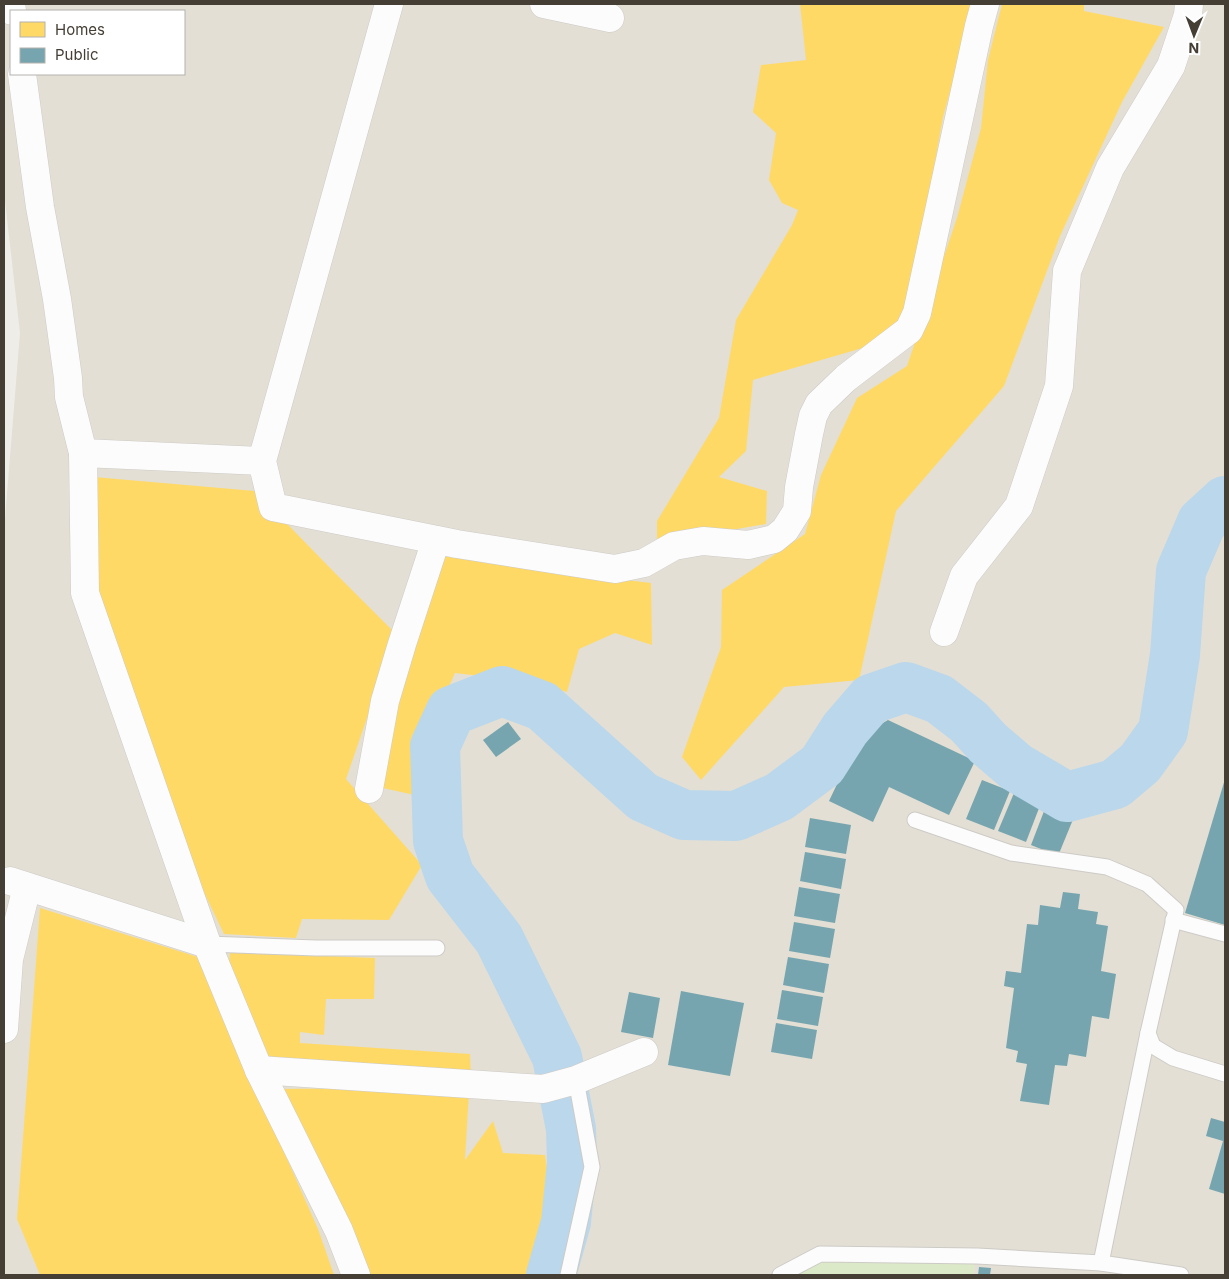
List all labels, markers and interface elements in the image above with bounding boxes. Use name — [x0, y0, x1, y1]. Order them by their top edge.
legend — [10, 10, 185, 75]
north arrow — [1169, 10, 1219, 60]
text: Homes — [55, 20, 105, 39]
text: N — [1188, 40, 1199, 57]
text: Public — [55, 45, 98, 64]

